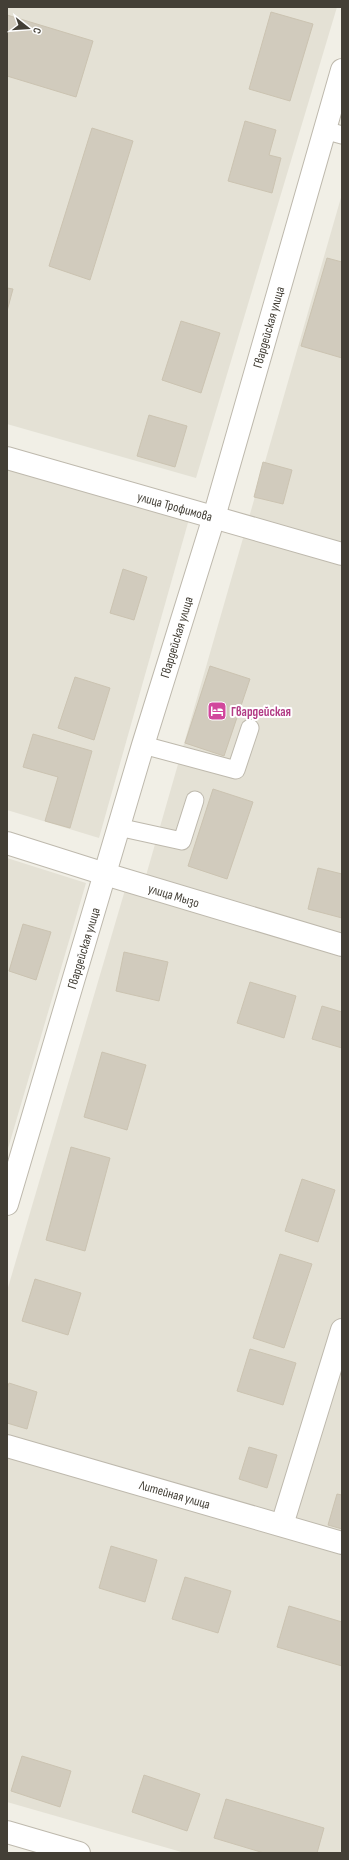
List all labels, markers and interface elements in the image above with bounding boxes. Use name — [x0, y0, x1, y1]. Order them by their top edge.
north arrow — [8, 8, 48, 48]
text: С — [30, 26, 44, 36]
street label: Гвардейская улица — [250, 285, 288, 370]
street label: улица Трофимова — [135, 489, 214, 525]
street label: Гвардейская улица — [157, 595, 197, 680]
hotel icon: Гвардейская — [206, 700, 228, 722]
place label: Гвардейская — [231, 704, 291, 720]
street label: улица Мызо — [146, 881, 201, 911]
street label: Гвардейская улица — [64, 906, 104, 991]
street label: Литейная улица — [137, 1477, 212, 1513]

